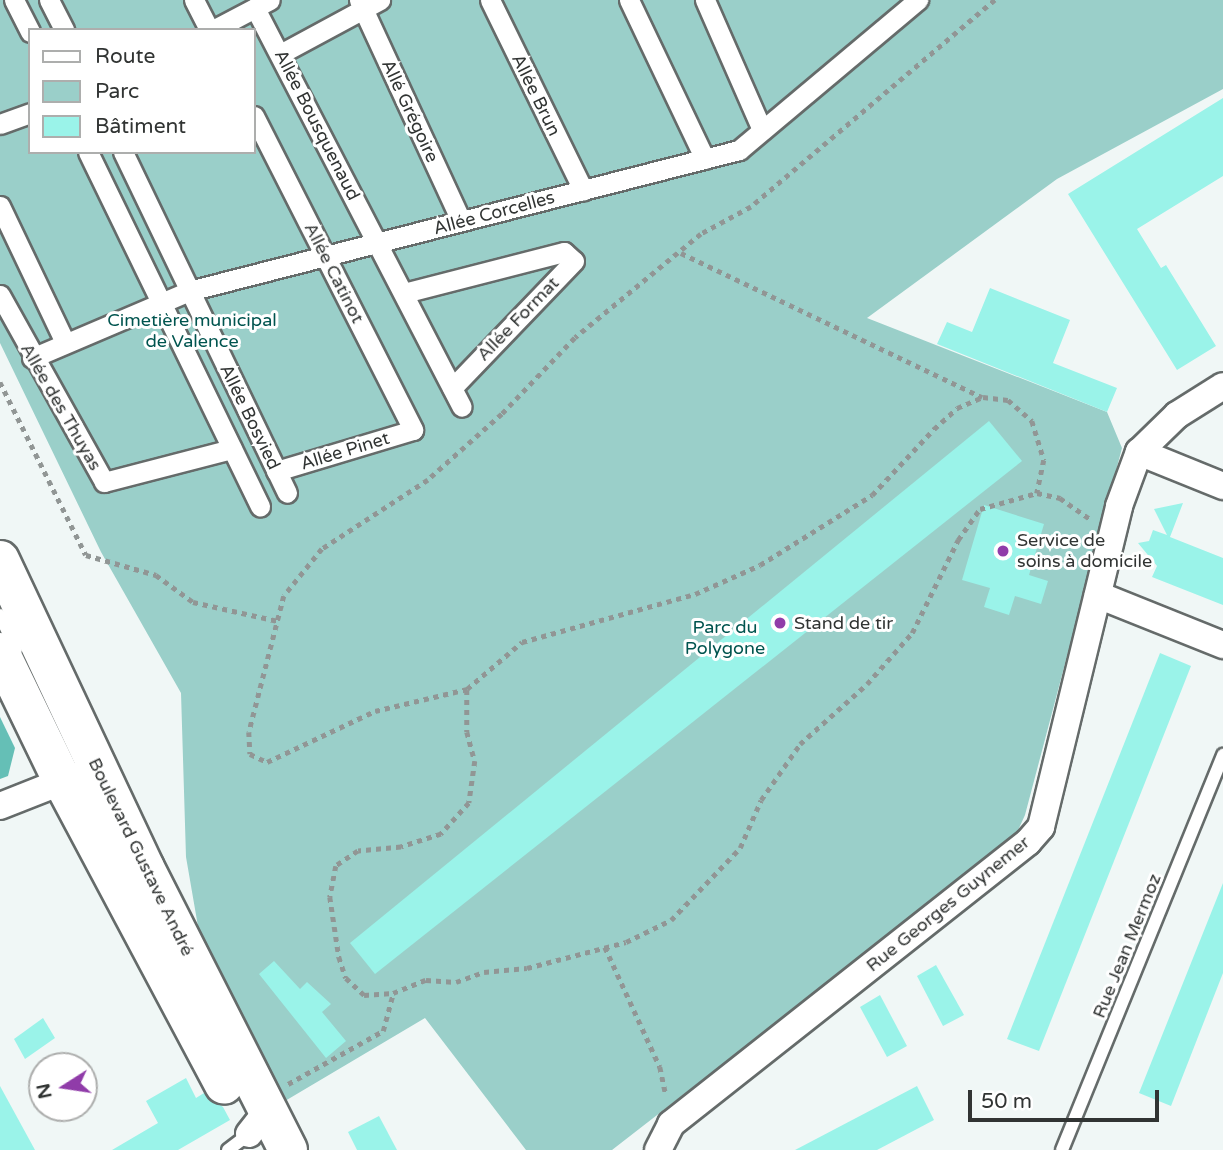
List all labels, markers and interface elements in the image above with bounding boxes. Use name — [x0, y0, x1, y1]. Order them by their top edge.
legend — [28, 28, 256, 154]
text: Route — [95, 44, 155, 69]
street label: Allée Bousquenaud — [270, 46, 364, 204]
street label: Allée Brun — [507, 50, 565, 140]
street label: Allé Grégoire — [377, 56, 443, 166]
text: Parc — [95, 79, 139, 104]
text: Bâtiment — [95, 114, 186, 139]
street label: Allée Corcelles — [431, 186, 557, 240]
street label: Allée Catinot — [299, 219, 369, 327]
street label: Allée Format — [472, 272, 564, 366]
park label: Cimetière municipal de Valence — [107, 310, 277, 352]
street label: Allée des Thuyas — [16, 340, 106, 474]
street label: Allée Bosvied — [215, 361, 285, 473]
street label: Allée Pinet — [298, 427, 392, 475]
place label: Service de soins à domicile — [1017, 530, 1152, 572]
marker: Service de soins à domicile — [995, 543, 1011, 559]
place label: Stand de tir — [794, 612, 893, 634]
marker: Stand de tir — [772, 615, 788, 631]
park label: Parc du Polygone — [685, 617, 765, 660]
street label: Boulevard Gustave André — [84, 754, 198, 960]
street label: Rue Georges Guynemer — [862, 831, 1034, 977]
street label: Rue Jean Mermoz — [1088, 871, 1166, 1021]
north arrow — [28, 1052, 98, 1122]
scale bar — [971, 1076, 1162, 1120]
text: N — [32, 1081, 57, 1101]
text: 50 m — [981, 1089, 1032, 1114]

